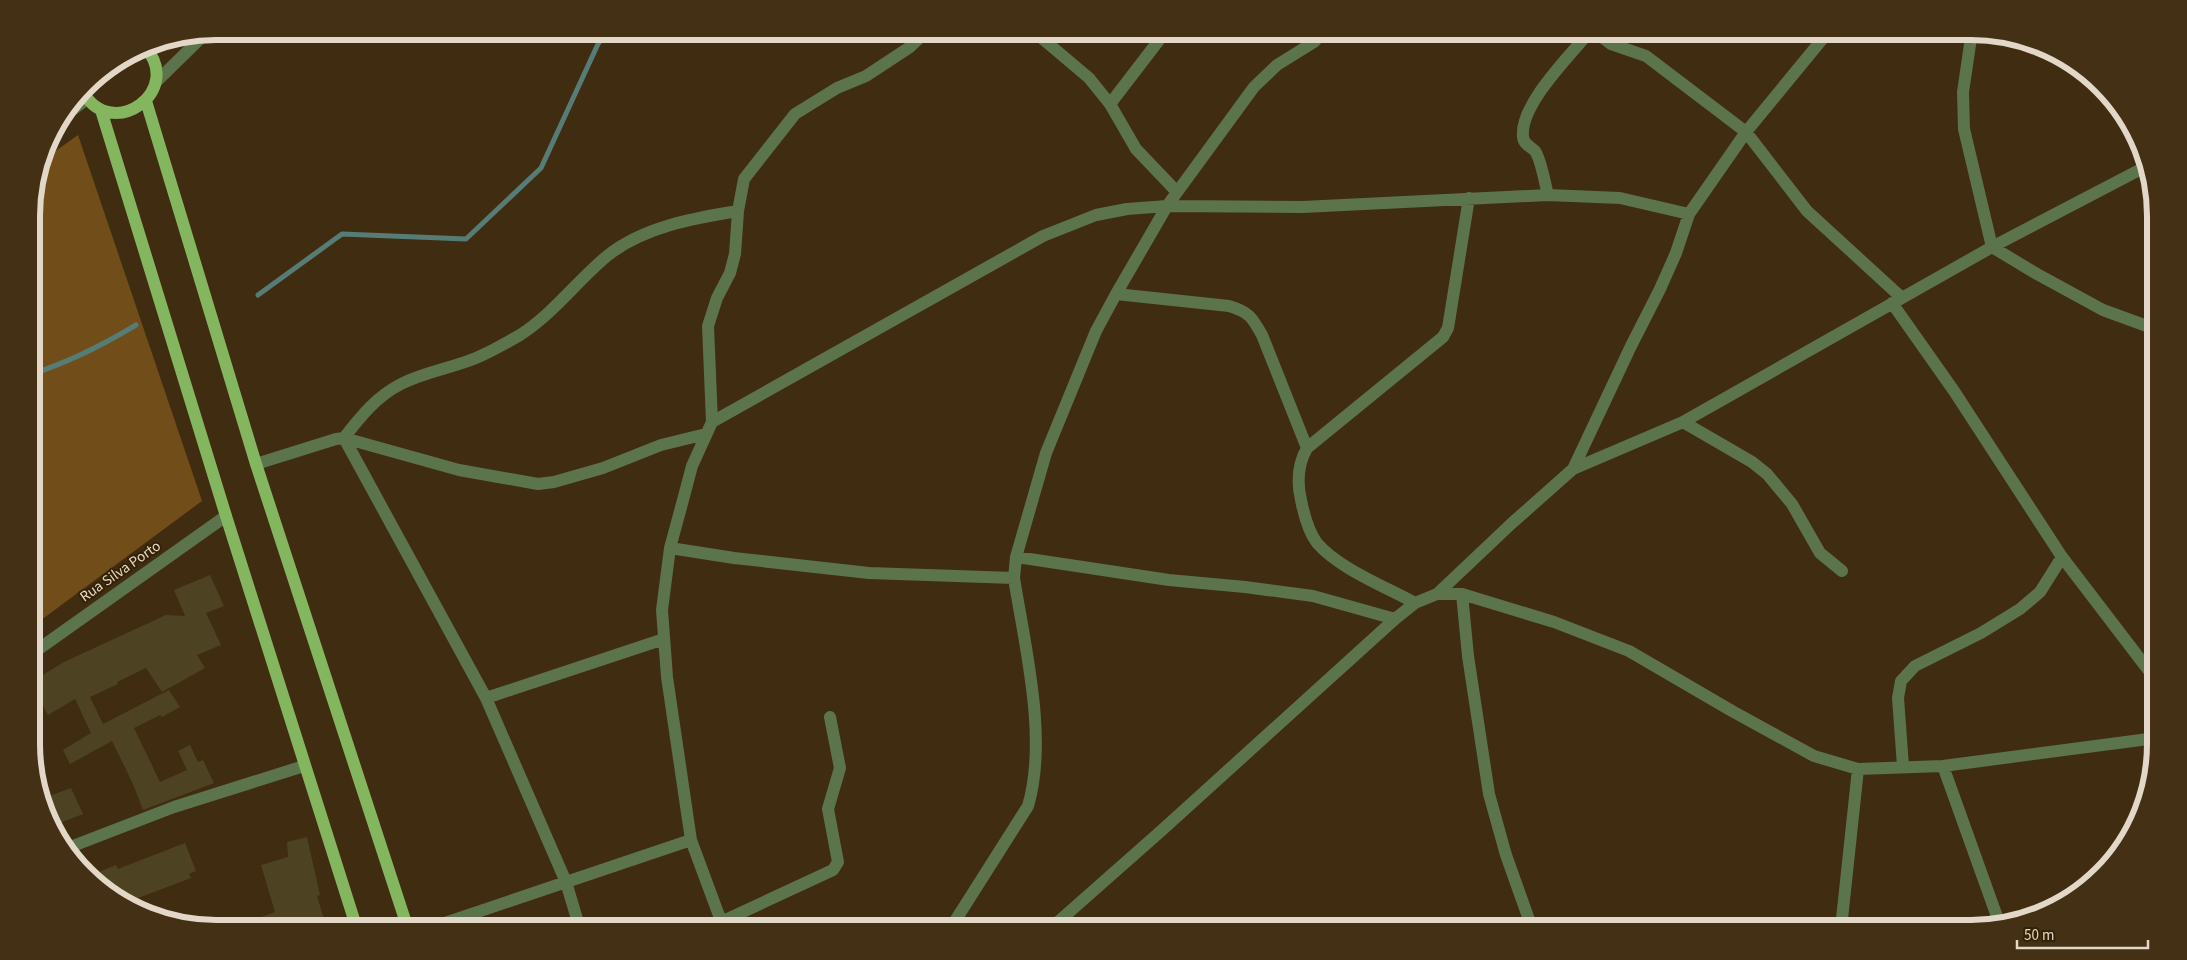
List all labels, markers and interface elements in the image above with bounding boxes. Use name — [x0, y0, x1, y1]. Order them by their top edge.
street label: Rua Silva Porto — [76, 536, 165, 607]
scale bar — [2017, 918, 2148, 950]
text: 50 m — [2024, 925, 2054, 946]

